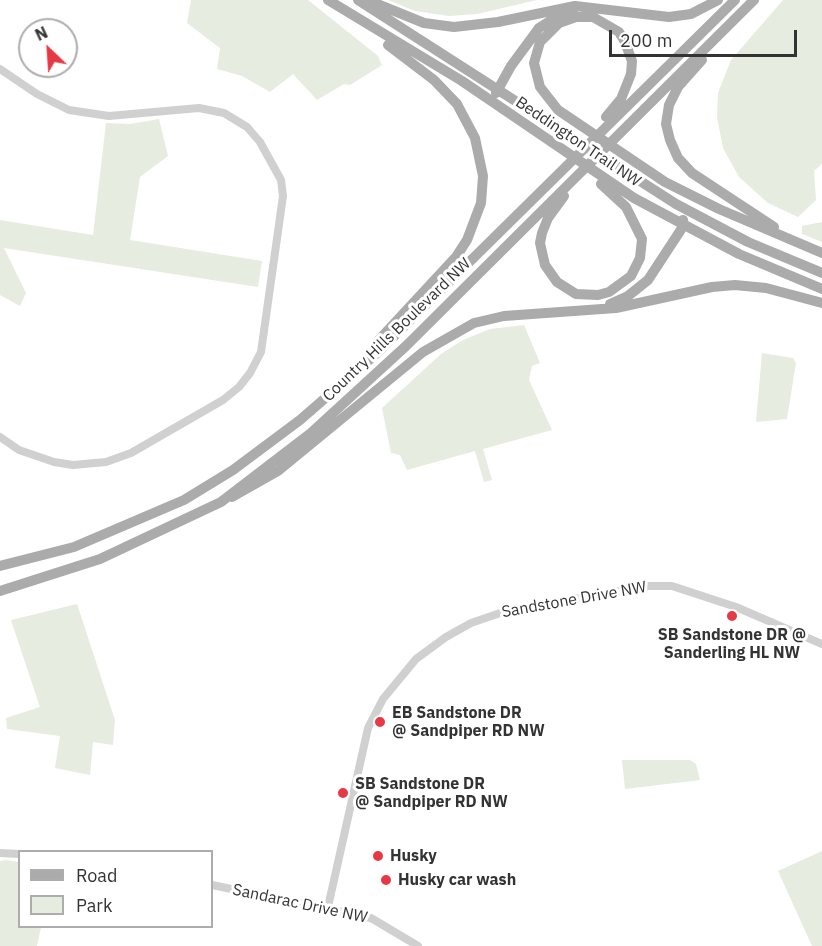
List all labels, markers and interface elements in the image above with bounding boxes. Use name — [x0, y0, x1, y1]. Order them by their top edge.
north arrow — [18, 18, 78, 78]
scale bar — [612, 18, 800, 56]
text: N — [32, 22, 51, 45]
text: 200 m — [620, 29, 672, 52]
street label: Beddington Trail NW — [512, 93, 644, 191]
street label: Country Hills Boulevard NW — [319, 254, 475, 406]
street label: Sandstone Drive NW — [500, 578, 648, 622]
marker: SB Sandstone DR @ Sanderling HL NW — [725, 609, 739, 623]
place label: SB Sandstone DR @ Sanderling HL NW — [658, 625, 806, 663]
place label: EB Sandstone DR @ Sandpiper RD NW — [392, 703, 545, 741]
marker: EB Sandstone DR @ Sandpiper RD NW — [373, 715, 387, 729]
place label: SB Sandstone DR @ Sandpiper RD NW — [355, 774, 508, 812]
marker: SB Sandstone DR @ Sandpiper RD NW — [336, 786, 350, 800]
place label: Husky — [390, 846, 437, 866]
marker: Husky — [371, 849, 385, 863]
legend — [18, 850, 213, 928]
text: Road — [76, 864, 117, 887]
place label: Husky car wash — [398, 870, 516, 890]
marker: Husky car wash — [379, 873, 393, 887]
street label: Sandarac Drive NW — [231, 880, 369, 928]
text: Park — [76, 894, 112, 917]

